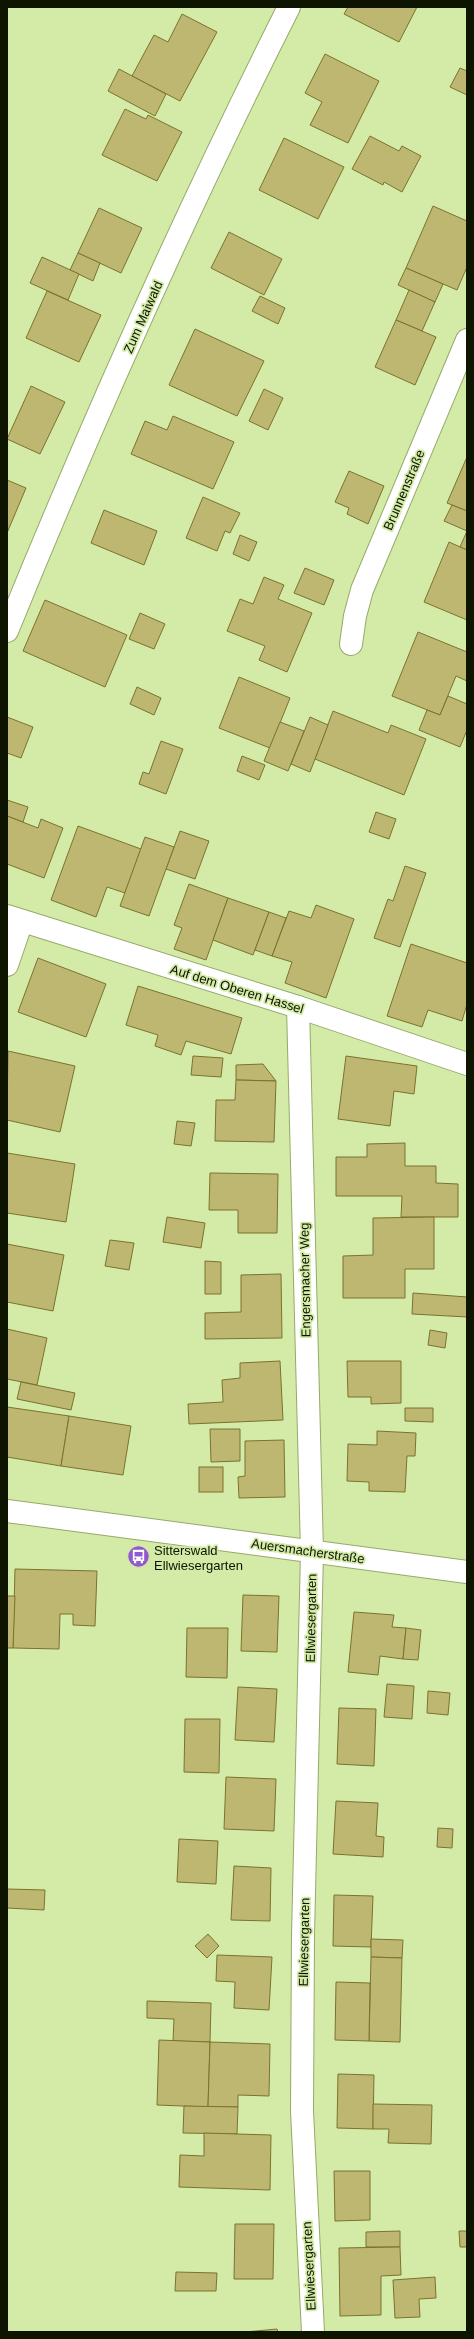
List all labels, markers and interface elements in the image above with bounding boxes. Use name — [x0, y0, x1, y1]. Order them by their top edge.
street label: Zum Maiwald — [120, 279, 166, 355]
street label: Brunnenstraße — [380, 447, 428, 533]
street label: Auf dem Oberen Hassel — [168, 962, 306, 1016]
street label: Engersmacher Weg — [297, 1223, 313, 1337]
street label: Auersmacherstraße — [250, 1536, 366, 1566]
place label: Sitterswald Ellwiesergarten — [154, 1543, 243, 1573]
bus stop icon: Sitterswald Ellwiesergarten — [125, 1544, 151, 1570]
street label: Ellwiesergarten — [303, 1573, 319, 1663]
street label: Ellwiesergarten — [296, 1897, 312, 1987]
street label: Ellwiesergarten — [299, 2221, 319, 2311]

